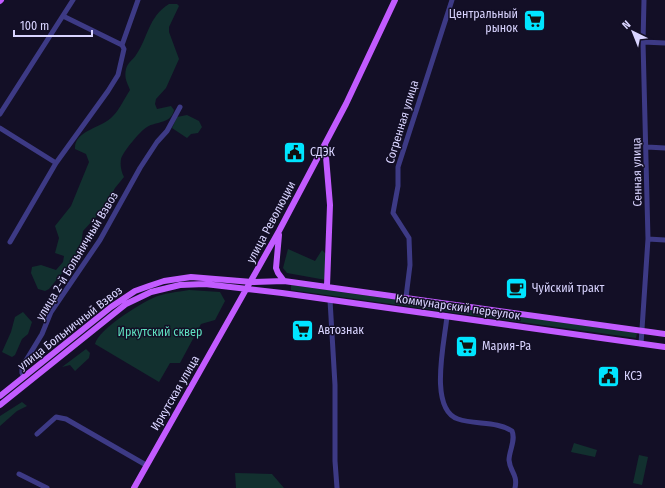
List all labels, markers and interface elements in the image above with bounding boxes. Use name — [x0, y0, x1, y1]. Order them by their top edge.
place label: Центральный рынок — [449, 7, 518, 35]
supermarket icon: Центральный рынок — [521, 8, 547, 34]
scale bar — [14, 12, 92, 38]
north arrow — [613, 12, 653, 52]
text: N — [620, 18, 633, 32]
text: 100 m — [20, 19, 49, 33]
street label: Согренная улица — [383, 78, 421, 165]
street label: Сенная улица — [629, 137, 645, 207]
public building icon: СДЭК — [282, 139, 308, 165]
place label: СДЭК — [310, 145, 336, 159]
street label: улица Революции — [243, 179, 299, 265]
street label: улица 2-й Больничный Взвоз — [33, 189, 121, 323]
cafe icon: Чуйский тракт — [503, 275, 529, 301]
place label: Чуйский тракт — [532, 281, 605, 295]
street label: улица Больничный Взвоз — [15, 283, 125, 373]
street label: Коммунарский переулок — [395, 291, 521, 323]
supermarket icon: Автознак — [289, 317, 315, 343]
place label: Автознак — [318, 323, 364, 337]
park label: Иркутский сквер — [118, 325, 202, 339]
supermarket icon: Мария-Ра — [454, 333, 480, 359]
place label: Мария-Ра — [482, 339, 531, 353]
street label: Иркутская улица — [148, 353, 202, 433]
public building icon: КСЭ — [596, 363, 622, 389]
place label: КСЭ — [624, 369, 642, 383]

